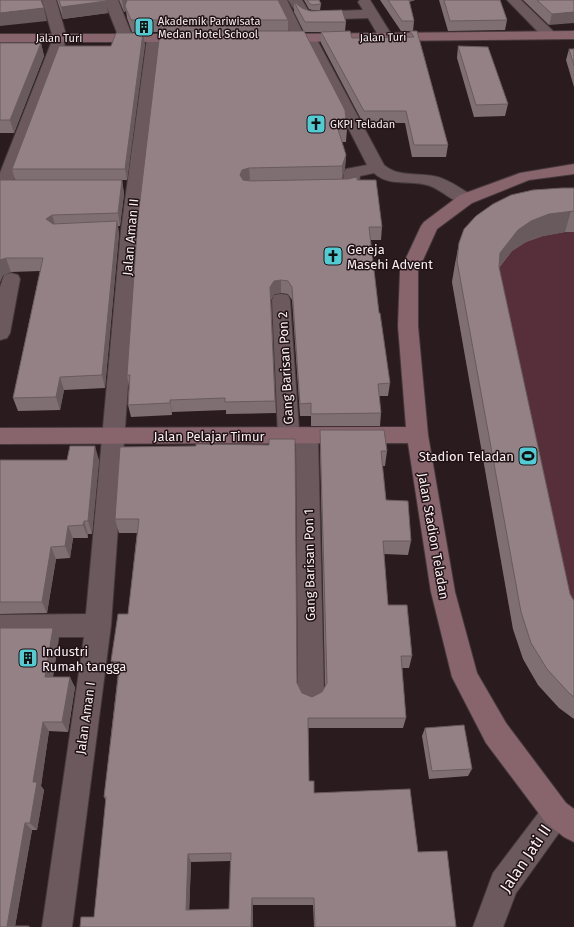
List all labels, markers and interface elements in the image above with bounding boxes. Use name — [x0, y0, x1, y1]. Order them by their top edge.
place label: Akademik Pariwisata Medan Hotel School — [158, 15, 260, 41]
building icon: Akademik Pariwisata Medan Hotel School — [133, 16, 155, 38]
street label: Jalan Turi — [360, 31, 406, 44]
street label: Jalan Turi — [36, 32, 82, 45]
church icon: GKPI Teladan — [305, 113, 327, 135]
place label: GKPI Teladan — [330, 118, 395, 131]
street label: Jalan Aman II — [120, 198, 141, 276]
place label: Gereja Masehi Advent — [347, 242, 433, 272]
church icon: Gereja Masehi Advent — [322, 245, 344, 267]
street label: Gang Barisan Pon 2 — [275, 311, 296, 425]
street label: Jalan Pelajar Timur — [153, 429, 265, 444]
sports icon: Stadion Teladan — [517, 445, 539, 467]
place label: Stadion Teladan — [419, 449, 514, 464]
street label: Jalan Stadion Teladan — [415, 472, 452, 600]
street label: Gang Barisan Pon 1 — [301, 509, 318, 621]
place label: Industri Rumah tangga — [42, 644, 126, 674]
building icon: Industri Rumah tangga — [17, 647, 39, 669]
street label: Jalan Aman I — [73, 681, 98, 755]
street label: Jalan Jati II — [496, 821, 555, 896]

